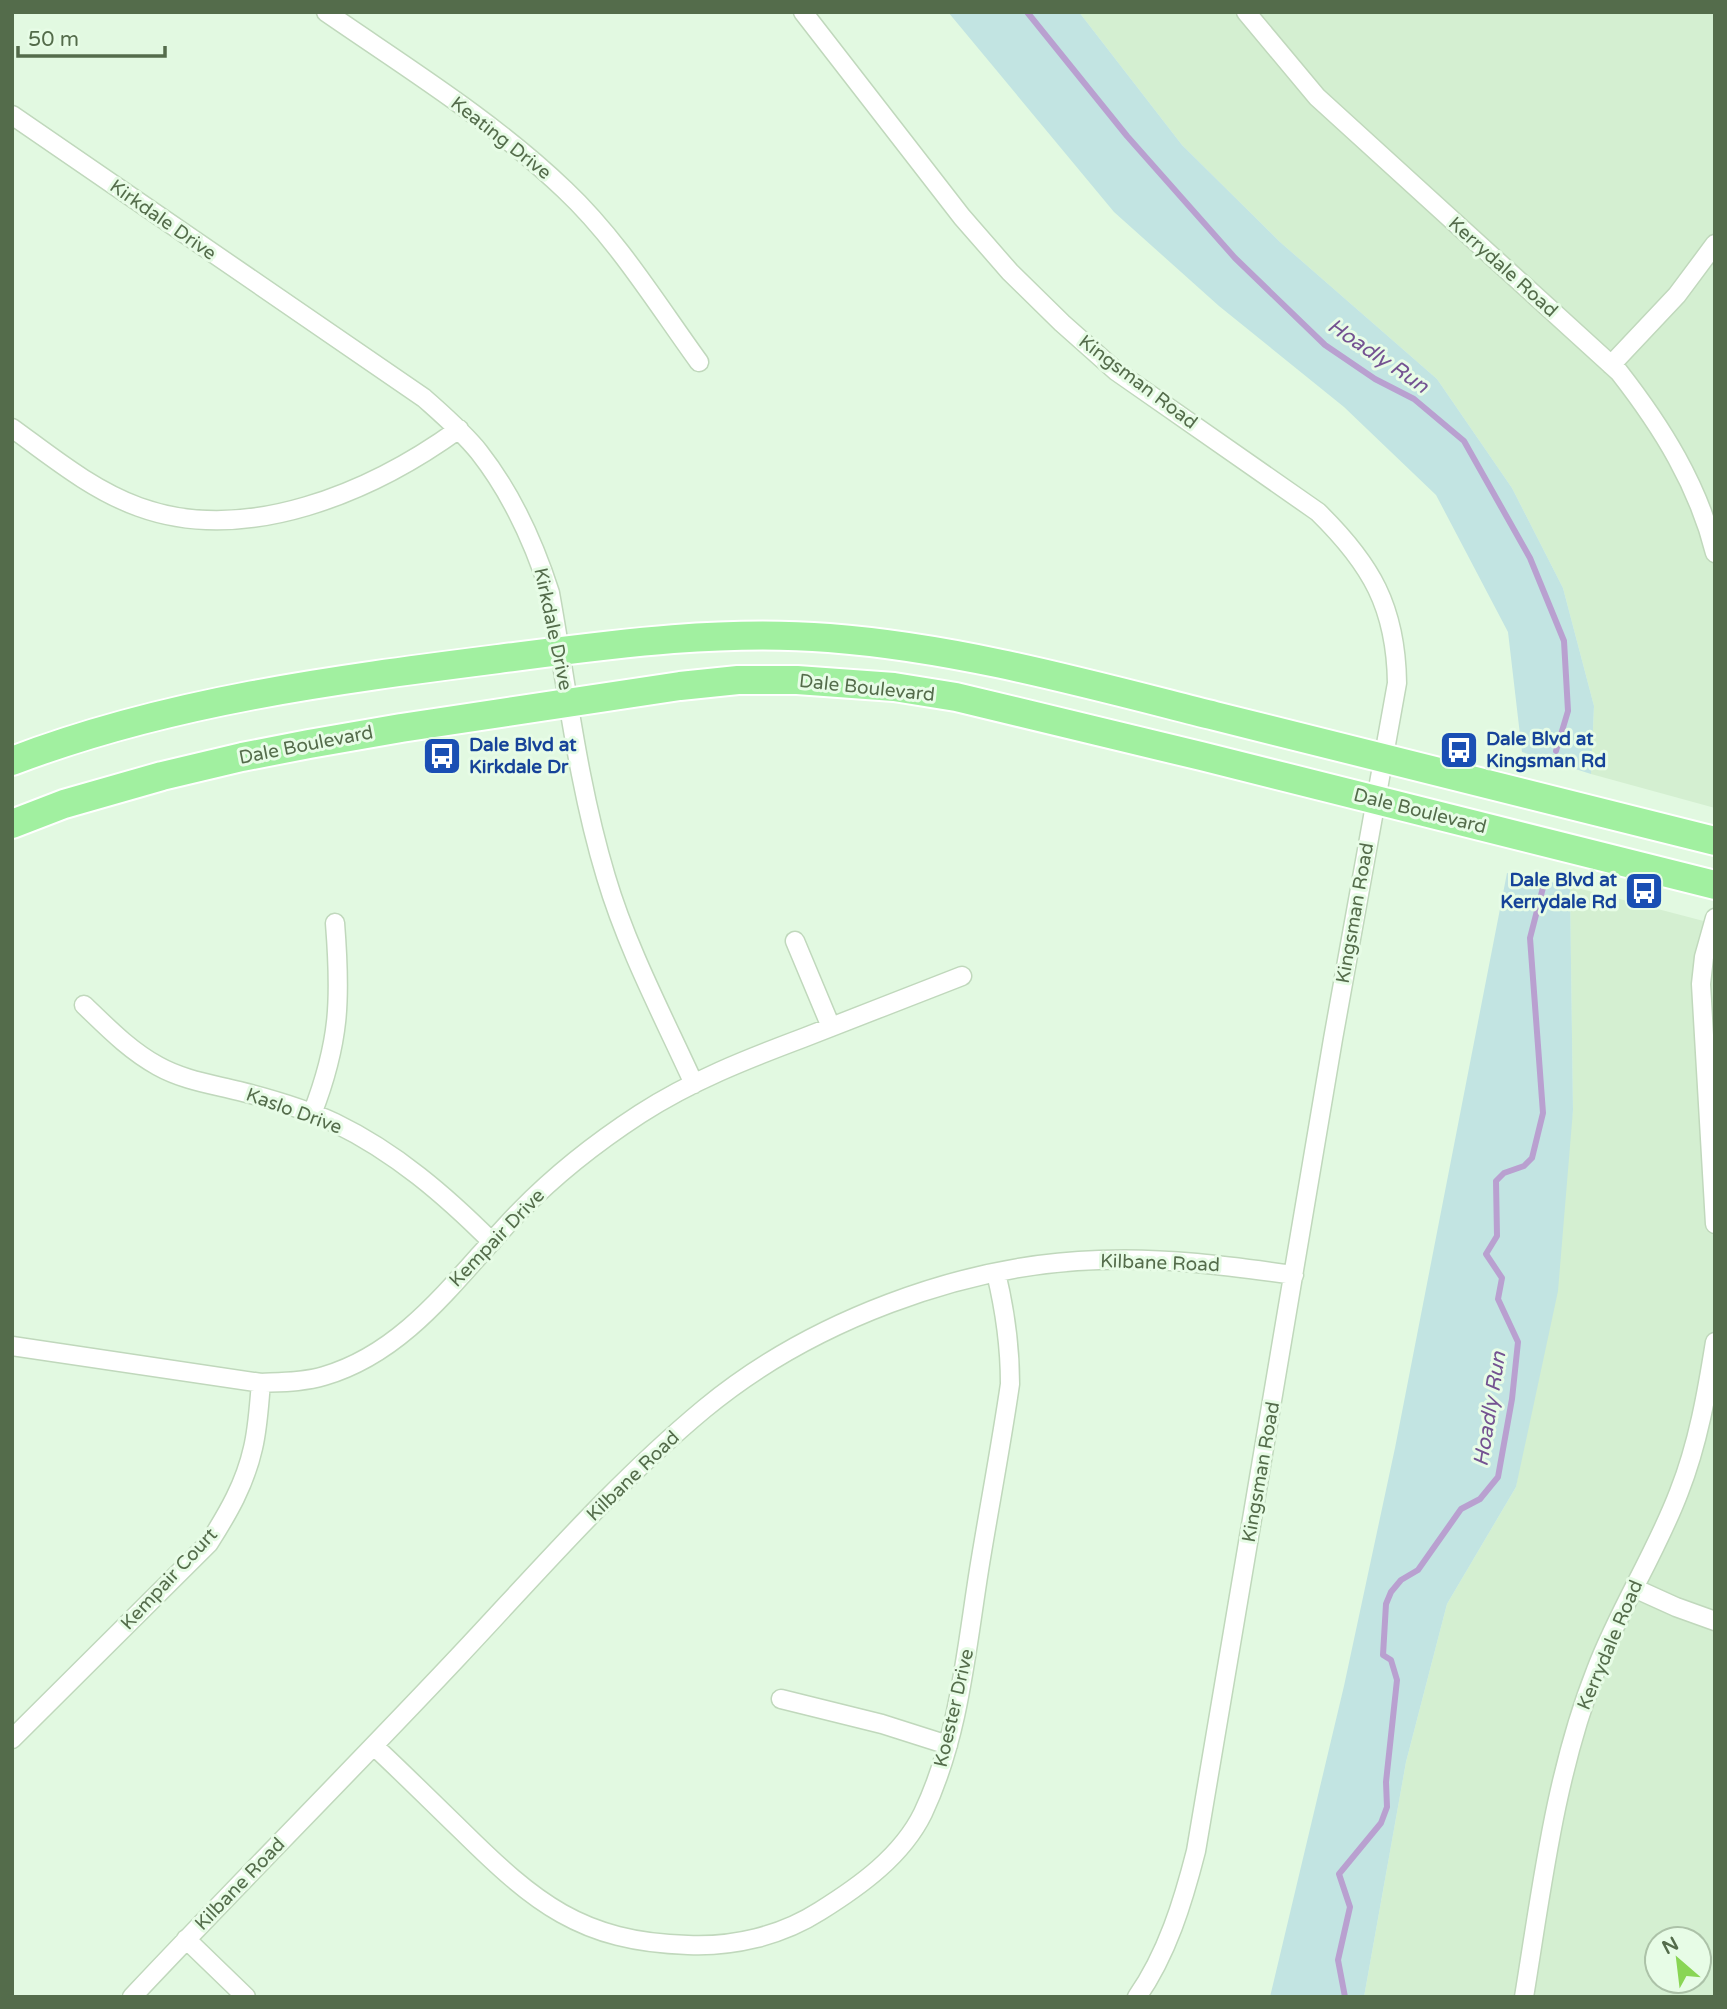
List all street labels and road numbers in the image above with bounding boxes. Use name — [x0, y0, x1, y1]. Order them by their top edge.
street label: Keating Drive — [446, 92, 556, 184]
street label: Kirkdale Drive — [106, 175, 220, 265]
street label: Kerrydale Road — [1444, 212, 1562, 322]
street label: Kingsman Road — [1074, 330, 1202, 434]
street label: Kirkdale Drive — [529, 566, 577, 692]
street label: Dale Boulevard — [798, 670, 936, 706]
street label: Dale Boulevard — [237, 721, 375, 769]
street label: Dale Boulevard — [1351, 784, 1489, 838]
street label: Kingsman Road — [1332, 841, 1378, 985]
street label: Kaslo Drive — [243, 1083, 345, 1139]
street label: Kempair Drive — [445, 1185, 549, 1291]
street label: Kilbane Road — [1100, 1250, 1220, 1276]
street label: Kingsman Road — [1238, 1400, 1284, 1544]
street label: Kilbane Road — [582, 1426, 684, 1526]
street label: Kempair Court — [116, 1524, 222, 1634]
street label: Kerrydale Road — [1573, 1577, 1647, 1713]
street label: Koester Drive — [930, 1647, 978, 1769]
street label: Kilbane Road — [190, 1833, 290, 1935]

